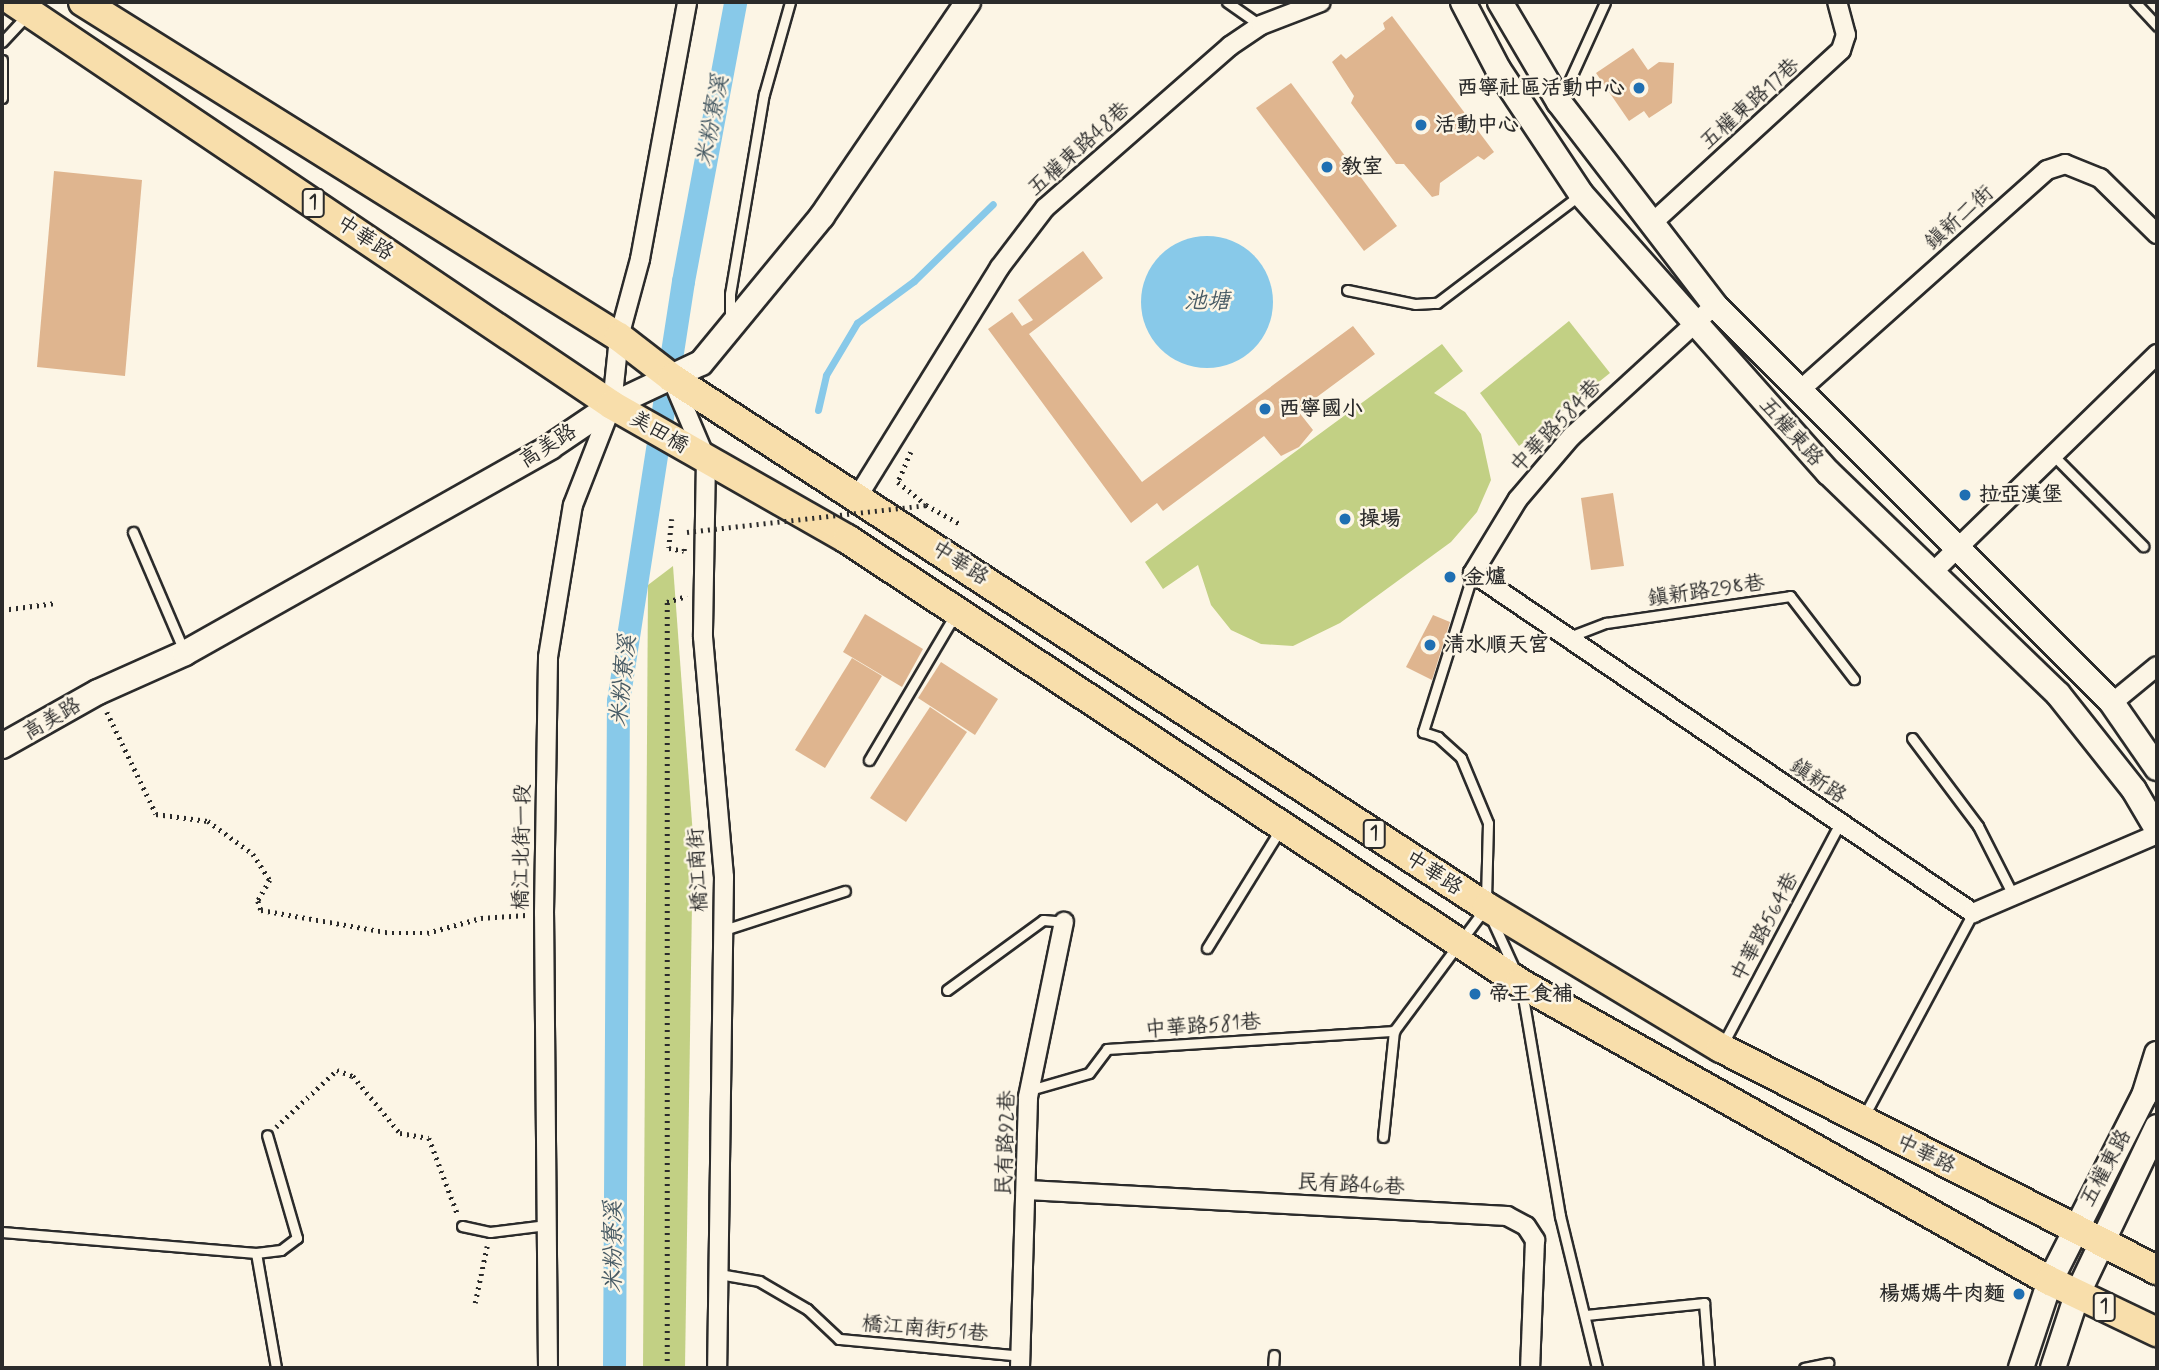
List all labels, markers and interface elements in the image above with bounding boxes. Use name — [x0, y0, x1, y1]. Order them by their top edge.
street label: 五權東路17巷 — [1695, 53, 1805, 155]
water label: 米粉寮溪 — [691, 73, 735, 169]
place label: 西寧社區活動中心 — [1457, 75, 1625, 101]
marker: 西寧社區活動中心 — [1631, 80, 1647, 96]
street label: 五權東路48巷 — [1023, 97, 1135, 201]
place label: 活動中心 — [1435, 112, 1519, 138]
marker: 活動中心 — [1413, 117, 1429, 133]
place label: 教室 — [1341, 154, 1383, 180]
marker: 教室 — [1319, 159, 1335, 175]
street label: 鎮新二街 — [1919, 181, 1999, 255]
road number: 1 — [301, 188, 325, 218]
street label: 中華路 — [332, 210, 398, 266]
water label: 池塘 — [1184, 288, 1230, 316]
street label: 中華路584巷 — [1505, 374, 1607, 478]
street label: 五權東路 — [1754, 392, 1828, 472]
place label: 西寧國小 — [1279, 396, 1363, 422]
marker: 西寧國小 — [1257, 401, 1273, 417]
street label: 美田橋 — [625, 405, 693, 459]
street label: 高美路 — [515, 419, 581, 473]
place label: 拉亞漢堡 — [1979, 482, 2063, 508]
marker: 拉亞漢堡 — [1957, 487, 1973, 503]
place label: 操場 — [1359, 506, 1401, 532]
marker: 操場 — [1337, 511, 1353, 527]
street label: 中華路 — [927, 535, 993, 591]
place label: 金爐 — [1464, 564, 1506, 590]
marker: 金爐 — [1442, 569, 1458, 585]
street label: 鎮新路298巷 — [1646, 570, 1766, 612]
place label: 清水順天宮 — [1444, 632, 1549, 658]
water label: 米粉寮溪 — [605, 634, 643, 728]
marker: 清水順天宮 — [1422, 637, 1438, 653]
street label: 高美路 — [18, 692, 86, 746]
street label: 鎮新路 — [1785, 753, 1851, 809]
street label: 橋江北街一段 — [508, 784, 536, 910]
road number: 1 — [1362, 818, 1386, 849]
street label: 橋江南街 — [683, 827, 713, 913]
street label: 中華路 — [1401, 845, 1467, 901]
street label: 中華路564巷 — [1726, 868, 1804, 986]
place label: 帝王食補 — [1489, 981, 1573, 1007]
marker: 帝王食補 — [1467, 986, 1483, 1002]
street label: 中華路581巷 — [1144, 1009, 1262, 1043]
street label: 民有路92巷 — [992, 1090, 1020, 1196]
street label: 五權東路 — [2075, 1125, 2137, 1211]
street label: 中華路 — [1892, 1129, 1960, 1179]
street label: 民有路46巷 — [1296, 1170, 1406, 1200]
water label: 米粉寮溪 — [600, 1201, 628, 1293]
place label: 楊媽媽牛肉麵 — [1879, 1281, 2005, 1307]
marker: 楊媽媽牛肉麵 — [2011, 1286, 2027, 1302]
road number: 1 — [2092, 1292, 2116, 1322]
street label: 橋江南街51巷 — [861, 1311, 989, 1347]

